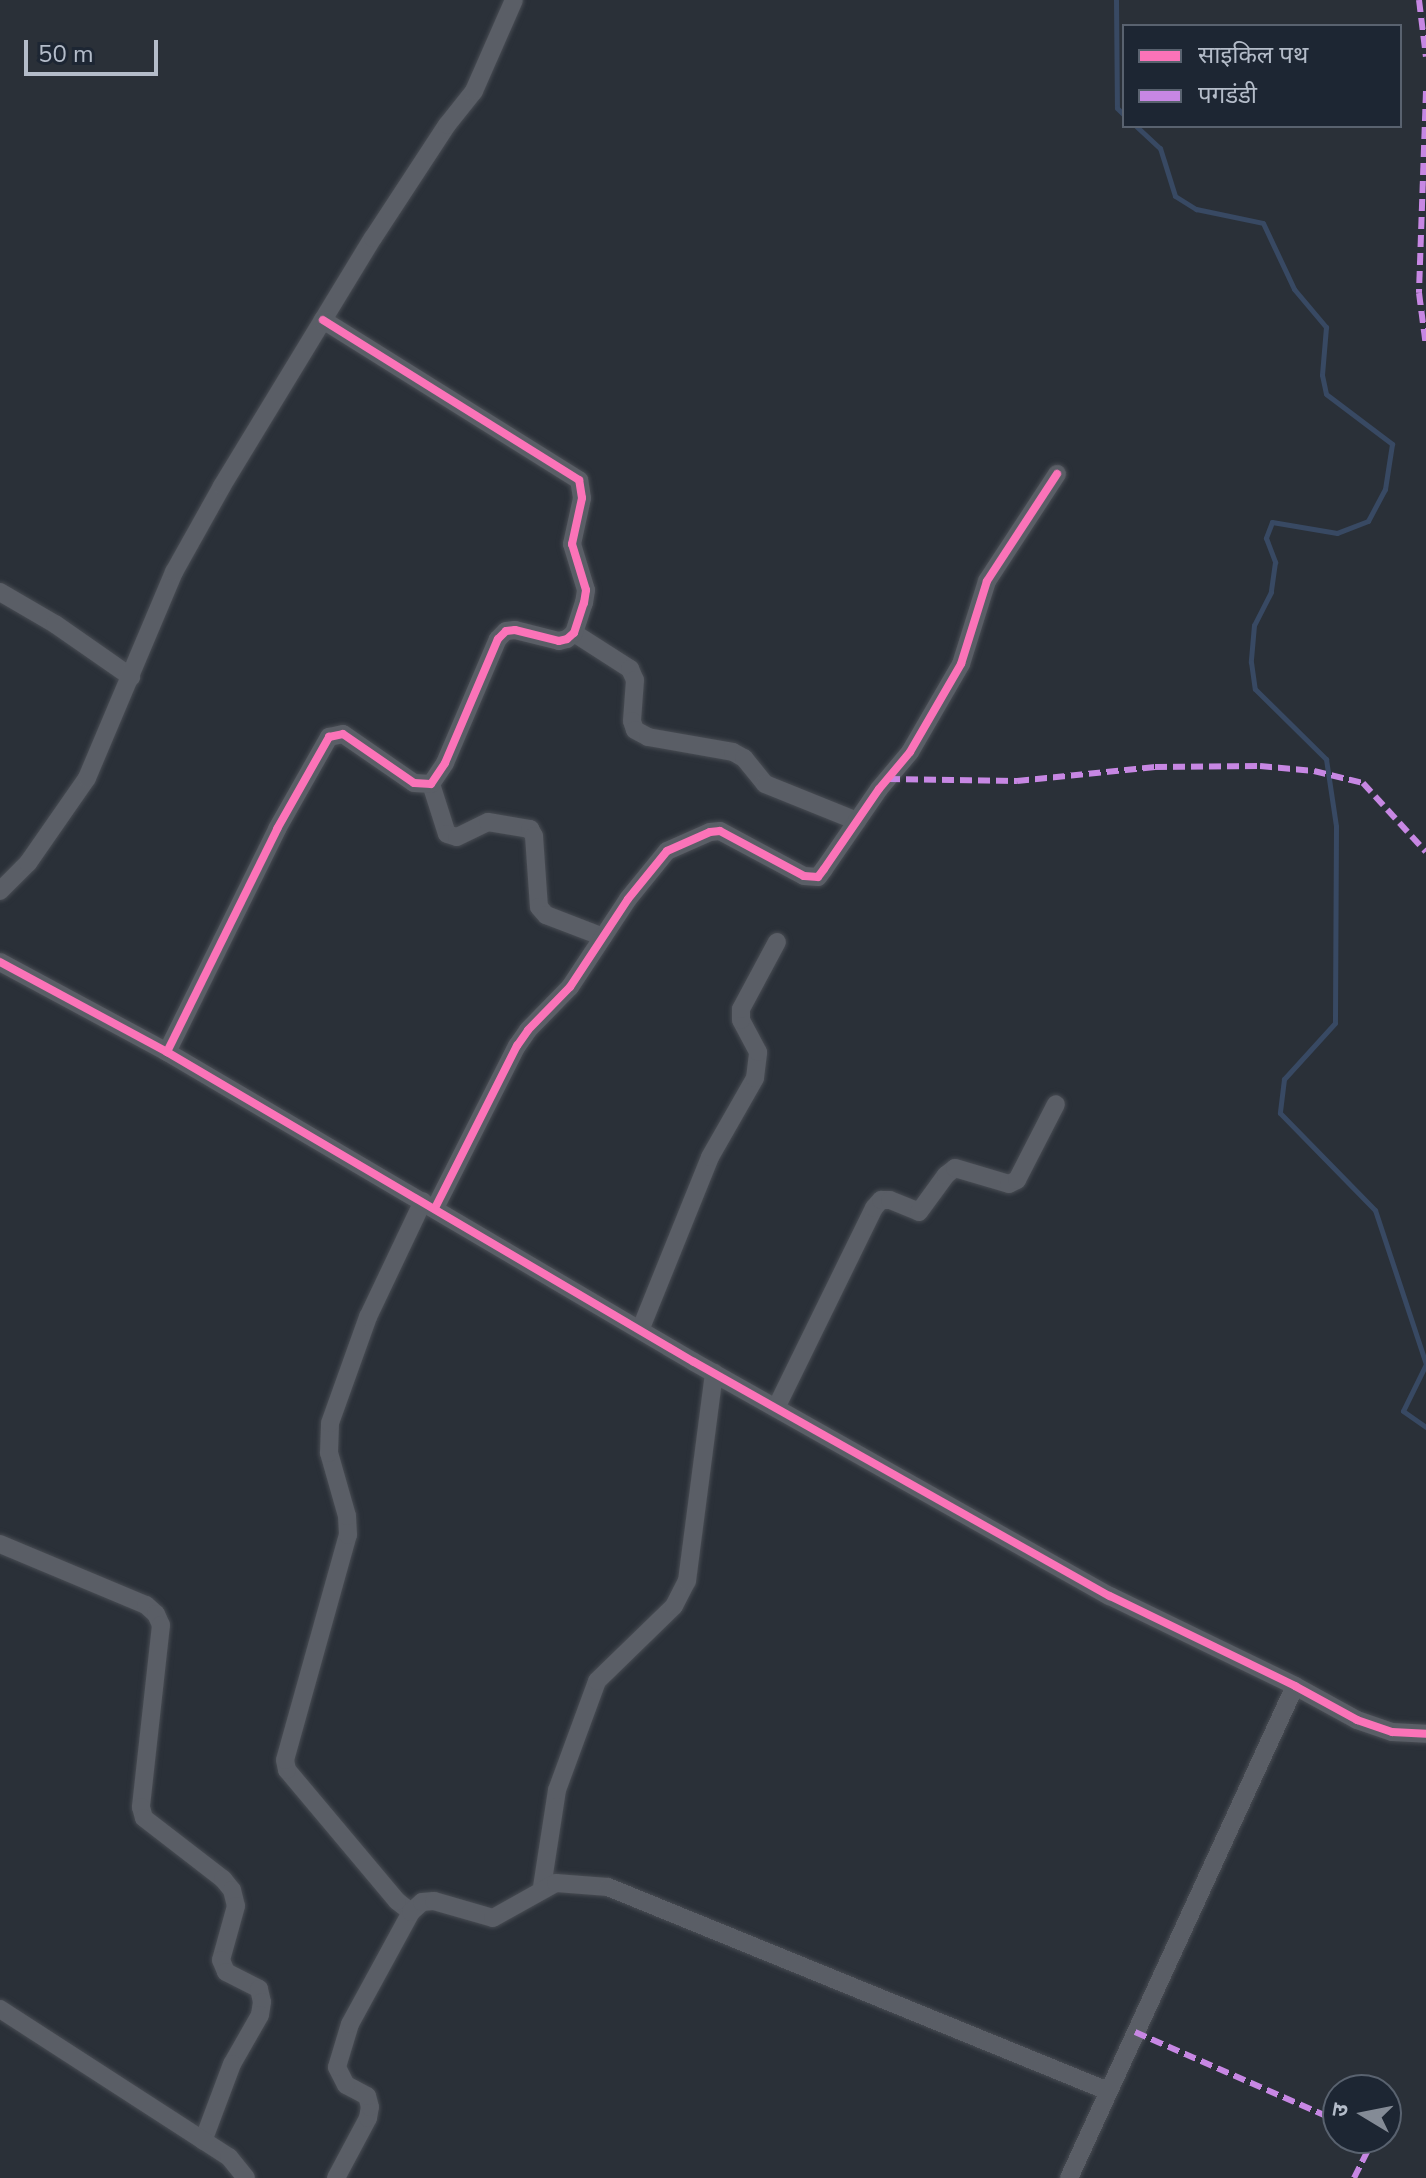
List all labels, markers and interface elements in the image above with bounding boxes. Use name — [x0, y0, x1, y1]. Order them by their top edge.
scale bar — [28, 24, 162, 74]
legend — [1122, 24, 1402, 128]
text: 50 m — [38, 38, 94, 70]
text: साइकिल पथ — [1198, 39, 1308, 71]
text: पगडंडी — [1198, 79, 1257, 111]
north arrow — [1322, 2074, 1402, 2154]
text: उ — [1324, 2101, 1356, 2119]

